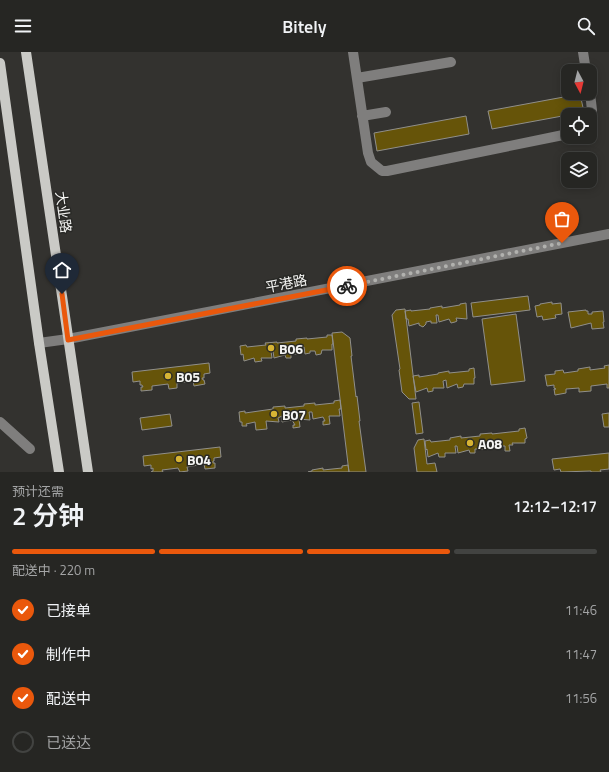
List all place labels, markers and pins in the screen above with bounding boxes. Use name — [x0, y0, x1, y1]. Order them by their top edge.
pin — [545, 202, 579, 243]
pin — [45, 253, 79, 294]
place label: B06 — [279, 338, 303, 359]
marker: B06 — [266, 343, 276, 353]
place label: B05 — [176, 366, 200, 387]
marker: B05 — [163, 371, 173, 381]
place label: B07 — [282, 404, 306, 425]
marker: B07 — [269, 409, 279, 419]
place label: A08 — [478, 433, 502, 454]
marker: A08 — [465, 438, 475, 448]
place label: B04 — [187, 449, 211, 470]
marker: B04 — [174, 454, 184, 464]

